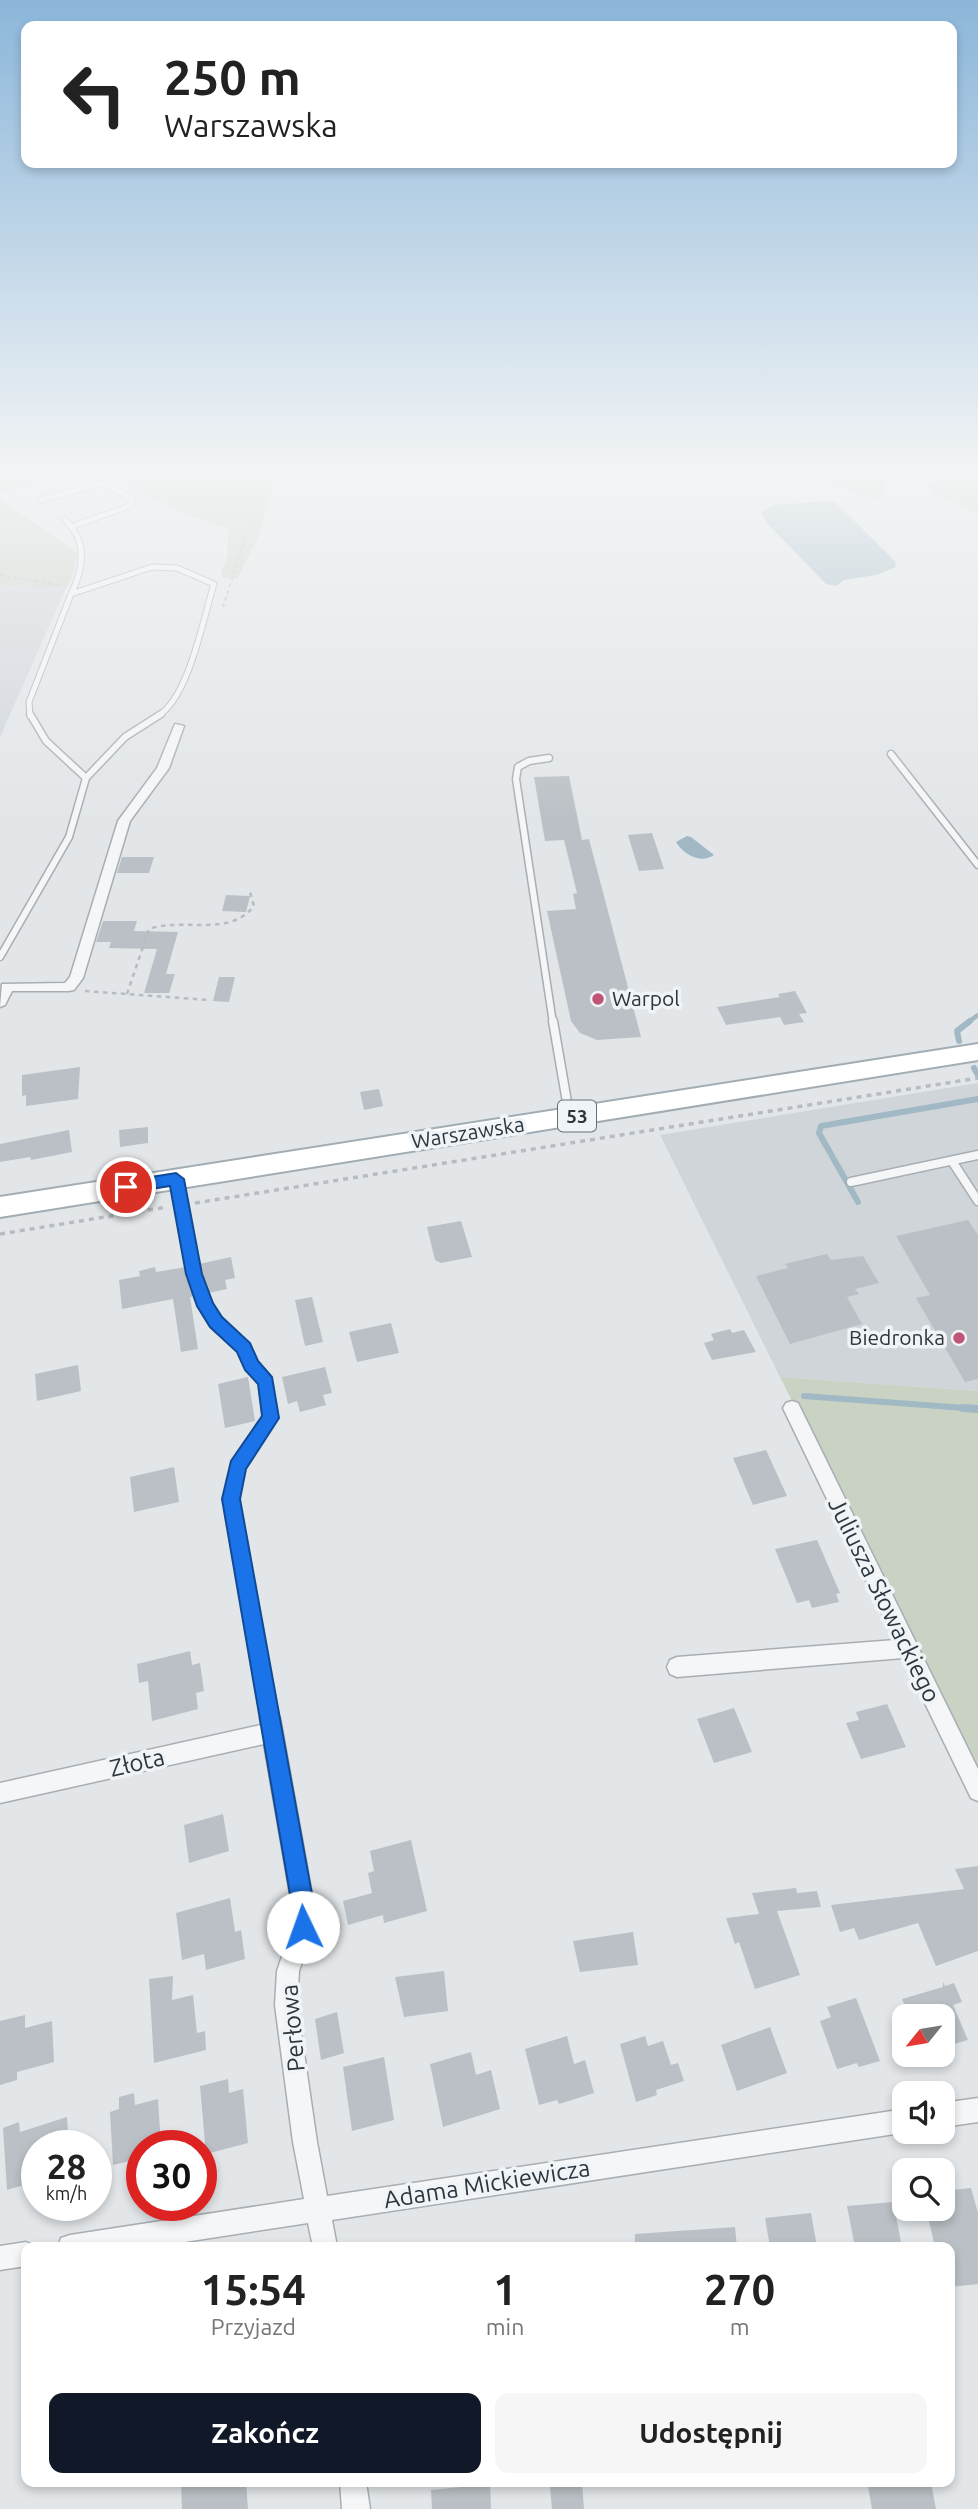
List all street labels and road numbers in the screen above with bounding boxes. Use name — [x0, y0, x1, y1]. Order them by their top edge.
road number: 53 — [558, 1100, 596, 1132]
street label: Warszawska — [410, 1111, 526, 1153]
street label: Juliusza Słowackiego — [823, 1493, 946, 1707]
street label: Złota — [107, 1743, 167, 1782]
street label: Perłowa — [275, 1983, 310, 2073]
street label: Adama Mickiewicza — [382, 2154, 592, 2213]

